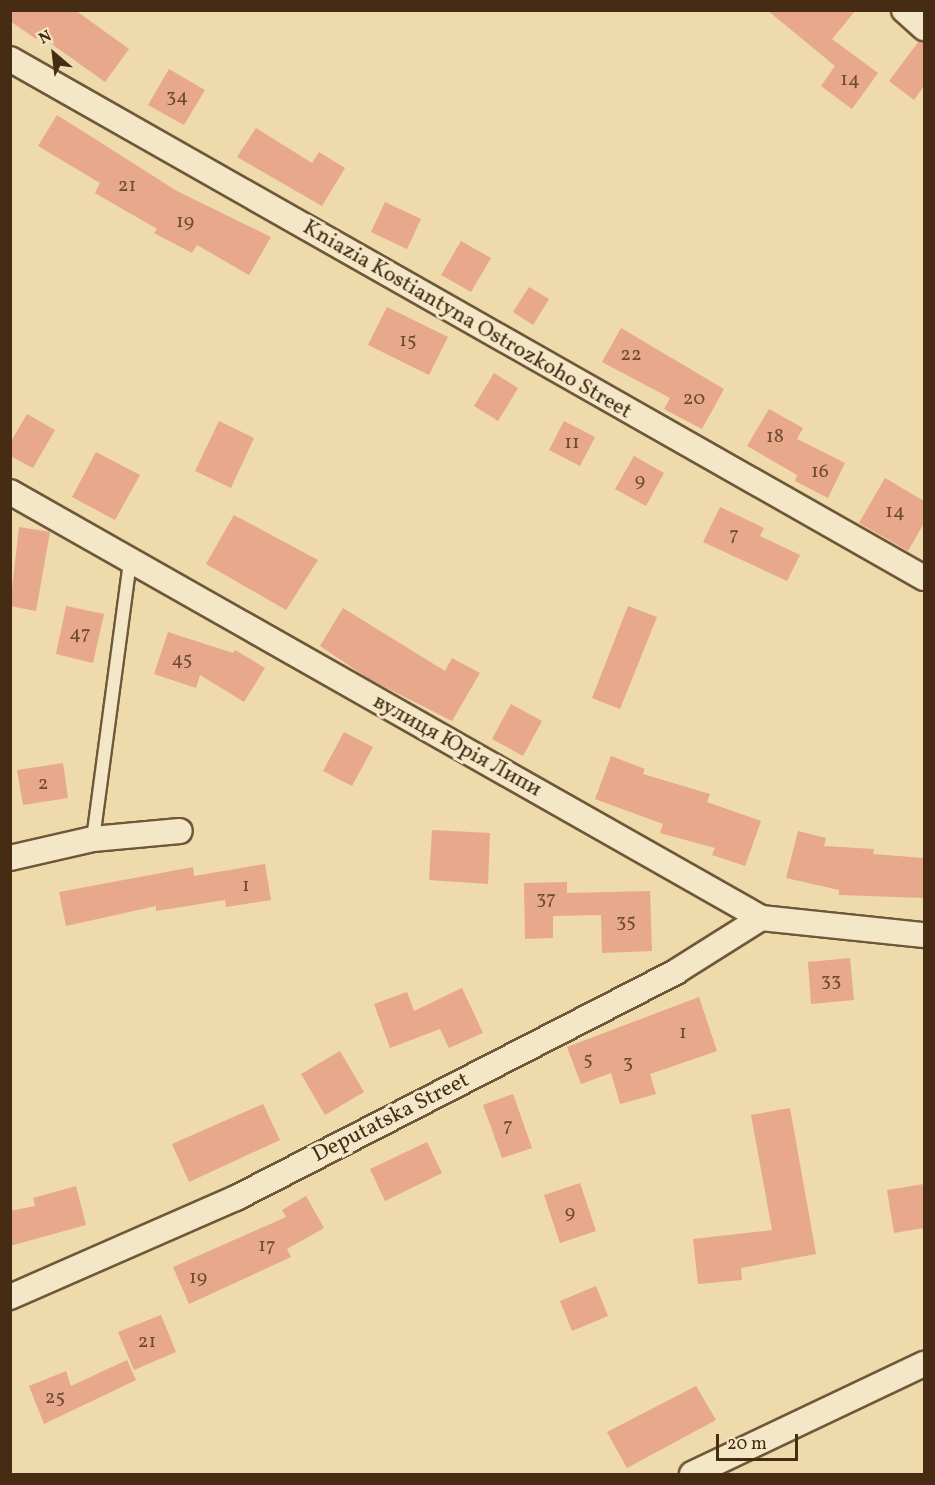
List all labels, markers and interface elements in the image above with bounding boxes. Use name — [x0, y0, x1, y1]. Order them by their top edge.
north arrow — [24, 24, 84, 84]
text: N — [35, 26, 56, 51]
house number: 14 — [840, 68, 860, 92]
house number: 34 — [166, 85, 188, 109]
house number: 21 — [118, 174, 136, 198]
house number: 19 — [176, 210, 194, 234]
street label: Kniazia Kostiantyna Ostrozkoho Street — [298, 215, 636, 425]
house number: 15 — [399, 329, 417, 353]
house number: 22 — [620, 343, 642, 367]
house number: 20 — [683, 387, 705, 411]
house number: 18 — [766, 425, 784, 449]
house number: 11 — [564, 431, 580, 455]
house number: 16 — [811, 460, 829, 484]
house number: 9 — [635, 469, 645, 493]
house number: 14 — [885, 500, 905, 524]
house number: 7 — [729, 523, 739, 547]
house number: 47 — [69, 622, 91, 646]
house number: 45 — [172, 648, 192, 672]
street label: вулиця Юрія Липи — [368, 689, 546, 803]
house number: 2 — [38, 772, 48, 796]
house number: 1 — [242, 874, 250, 898]
house number: 37 — [536, 887, 556, 911]
house number: 35 — [616, 910, 636, 934]
house number: 33 — [821, 969, 841, 993]
house number: 1 — [679, 1021, 687, 1045]
house number: 5 — [583, 1048, 593, 1072]
house number: 3 — [623, 1051, 633, 1075]
street label: Deputatska Street — [308, 1067, 474, 1169]
house number: 7 — [503, 1114, 513, 1138]
house number: 9 — [565, 1201, 575, 1225]
house number: 17 — [258, 1234, 276, 1258]
house number: 19 — [189, 1266, 207, 1290]
house number: 21 — [138, 1330, 156, 1354]
house number: 25 — [45, 1386, 65, 1410]
scale bar — [719, 1422, 802, 1460]
text: 20 m — [727, 1432, 767, 1457]

